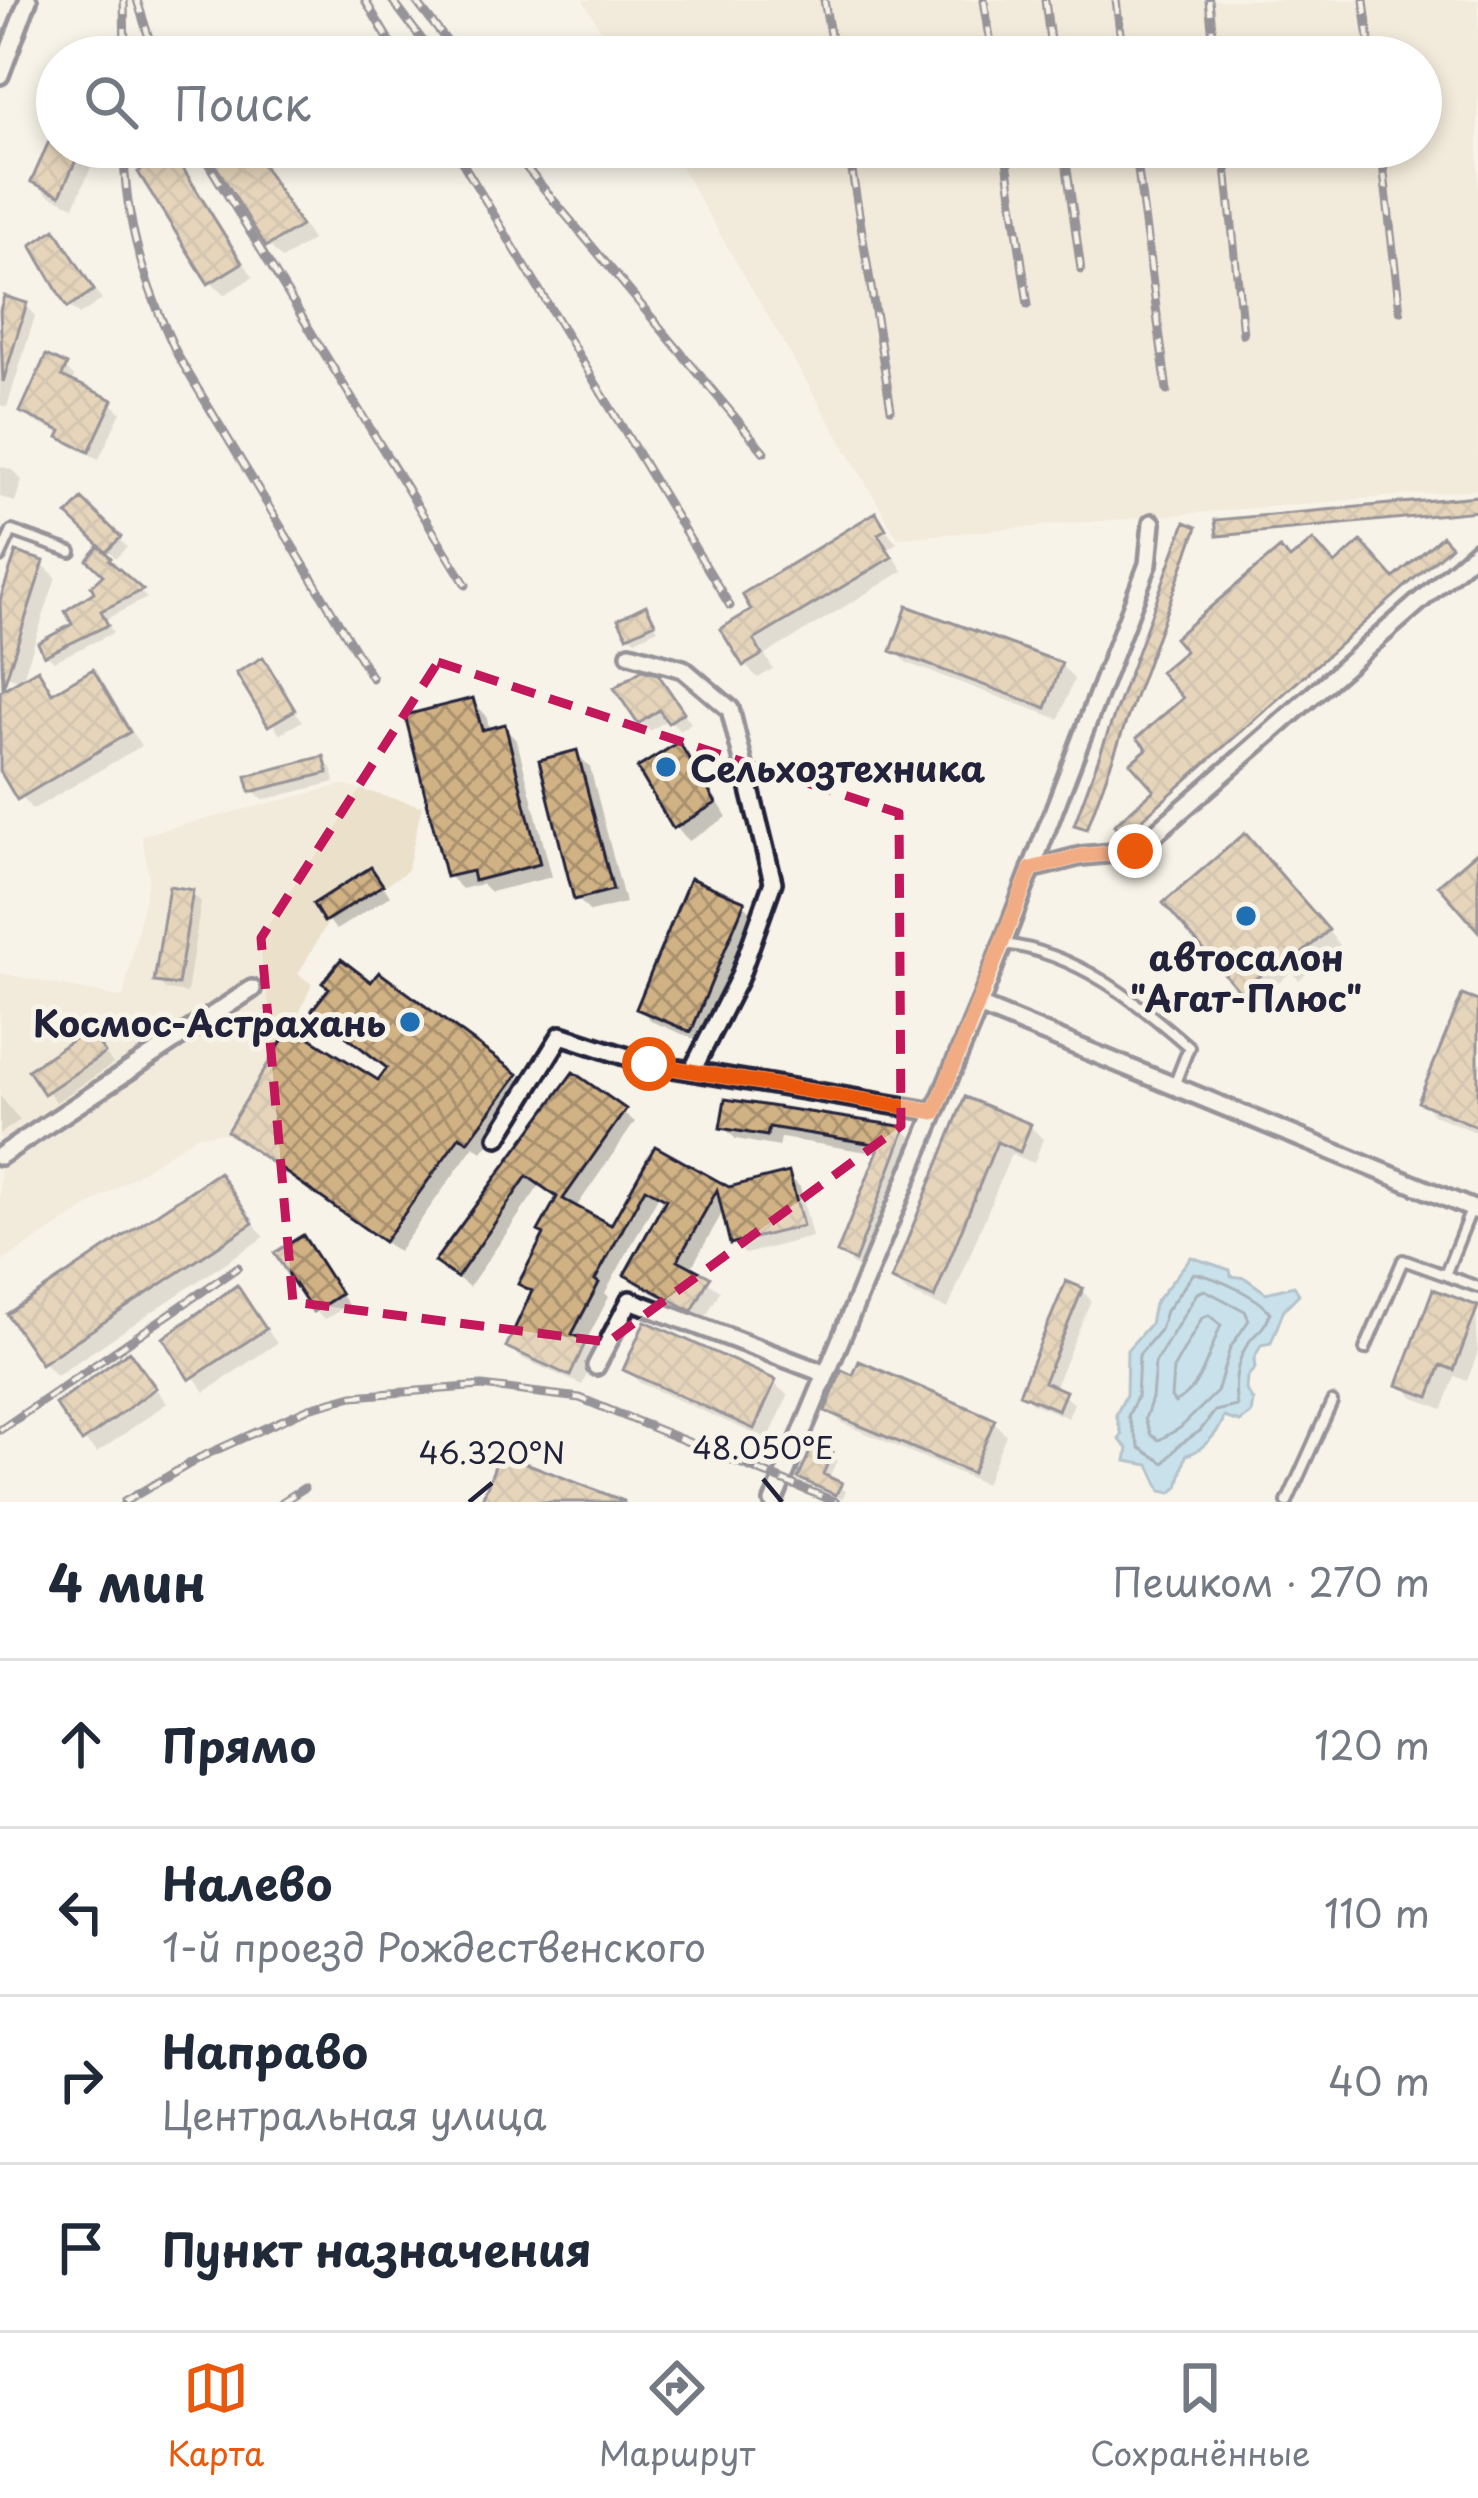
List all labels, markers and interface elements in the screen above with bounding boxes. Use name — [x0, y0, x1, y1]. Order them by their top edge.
search box — [36, 36, 1442, 168]
text: Поиск — [174, 68, 311, 136]
icon: search — [78, 69, 144, 135]
place label: Сельхозтехника — [690, 740, 985, 794]
marker: Сельхозтехника — [653, 754, 679, 780]
route end — [1108, 824, 1162, 878]
marker: автосалон "Агат-Плюс" — [1233, 903, 1259, 929]
place label: автосалон "Агат-Плюс" — [1130, 929, 1362, 1024]
place label: Космос-Астрахань — [33, 995, 386, 1049]
marker: Космос-Астрахань — [397, 1009, 423, 1035]
route start — [622, 1037, 676, 1091]
text: 48.050°E — [692, 1424, 834, 1469]
text: 46.320°N — [419, 1429, 565, 1474]
text: 4 мин — [48, 1542, 206, 1619]
text: Пешком · 270 m — [1112, 1551, 1430, 1610]
text: Прямо — [162, 1710, 316, 1778]
icon: ahead — [48, 1711, 114, 1777]
text: 120 m — [1314, 1714, 1430, 1773]
text: Налево — [162, 1848, 332, 1916]
icon: left — [48, 1879, 114, 1945]
text: 110 m — [1324, 1882, 1430, 1941]
text: 1-й проезд Рождественского — [162, 1916, 706, 1975]
text: Направо — [162, 2016, 368, 2084]
icon: right — [48, 2047, 114, 2113]
text: 40 m — [1328, 2050, 1430, 2109]
text: Центральная улица — [162, 2084, 547, 2143]
text: Пункт назначения — [162, 2214, 592, 2282]
icon: arrive — [48, 2215, 114, 2281]
tab: Карта — [167, 2355, 264, 2477]
tab: Маршрут — [599, 2355, 755, 2477]
tab: Сохранённые — [1090, 2355, 1311, 2477]

